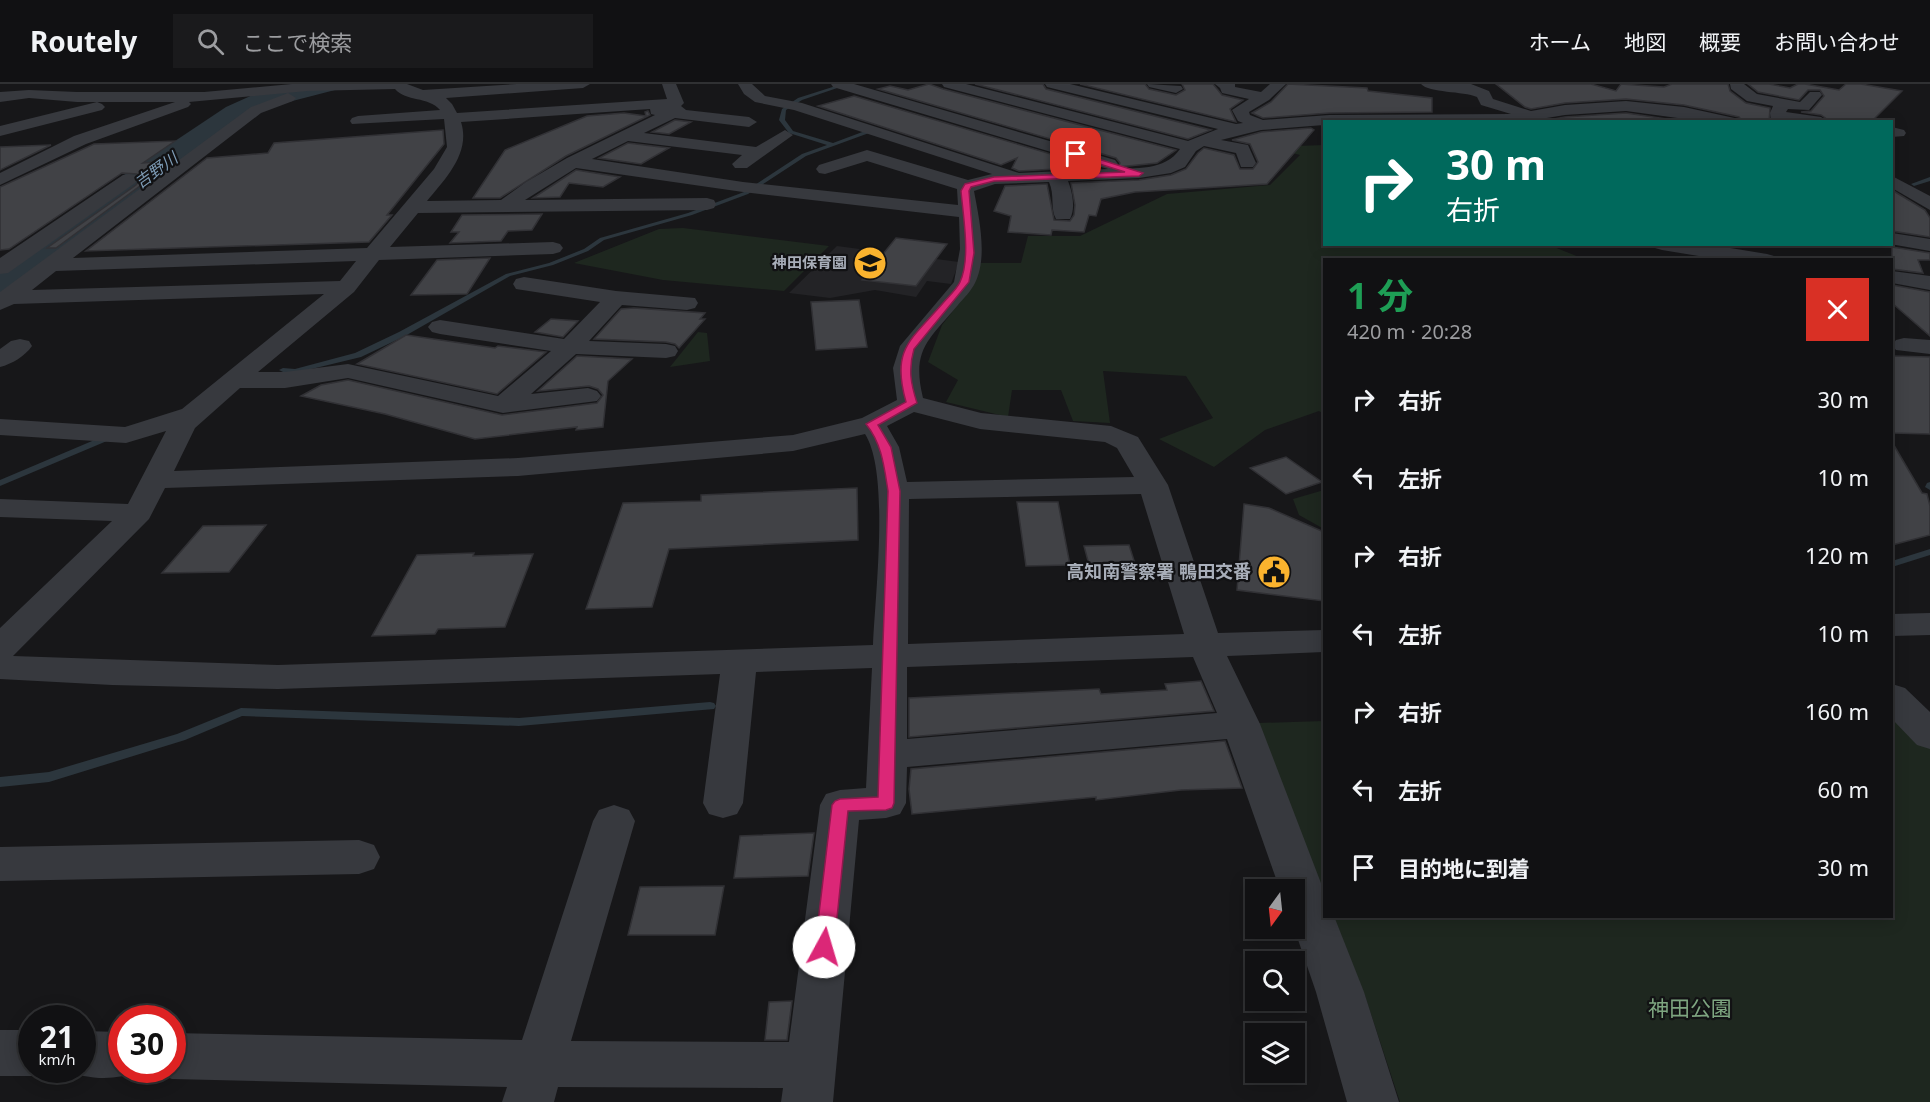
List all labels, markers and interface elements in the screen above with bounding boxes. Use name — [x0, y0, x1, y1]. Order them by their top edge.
search box — [173, 14, 593, 68]
text: Routely — [30, 22, 137, 60]
icon: search — [194, 25, 227, 58]
text: ここで検索 — [242, 27, 352, 57]
text: ホーム — [1529, 28, 1591, 56]
text: 地図 — [1624, 28, 1666, 56]
text: 概要 — [1699, 28, 1741, 56]
text: お問い合わせ — [1774, 28, 1900, 56]
pin — [1050, 128, 1101, 179]
text: 30 m — [1446, 135, 1546, 192]
icon: arrive — [1059, 137, 1092, 170]
icon: right — [1347, 144, 1425, 222]
water label: 吉野川 — [130, 146, 183, 193]
text: 右折 — [1446, 191, 1500, 228]
school or university icon: 神田保育園 — [852, 245, 888, 281]
place label: 神田保育園 — [771, 252, 847, 272]
text: 1 分 — [1347, 271, 1413, 320]
button: close — [1806, 278, 1869, 341]
text: 420 m · 20:28 — [1347, 318, 1472, 345]
icon: right — [1347, 383, 1380, 416]
text: 30 m — [1818, 384, 1869, 414]
text: 右折 — [1398, 385, 1442, 415]
icon: left — [1347, 461, 1380, 494]
text: 10 m — [1818, 462, 1869, 492]
text: 左折 — [1398, 463, 1442, 493]
icon: right — [1347, 539, 1380, 572]
text: 120 m — [1805, 540, 1869, 570]
text: 右折 — [1398, 541, 1442, 571]
public building icon: 高知南警察署 鴨田交番 — [1256, 554, 1292, 590]
place label: 高知南警察署 鴨田交番 — [1066, 559, 1251, 583]
icon: left — [1347, 617, 1380, 650]
text: 10 m — [1818, 618, 1869, 648]
text: 左折 — [1398, 619, 1442, 649]
icon: right — [1347, 695, 1380, 728]
text: 160 m — [1805, 696, 1869, 726]
text: 右折 — [1398, 697, 1442, 727]
icon: left — [1347, 773, 1380, 806]
text: 60 m — [1818, 774, 1869, 804]
text: 左折 — [1398, 775, 1442, 805]
icon: arrive — [1347, 851, 1380, 884]
text: 30 m — [1818, 852, 1869, 882]
text: 目的地に到着 — [1398, 853, 1530, 883]
north arrow — [1245, 879, 1305, 939]
map controls — [1245, 879, 1305, 1083]
position arrow — [792, 915, 856, 979]
button: search — [1245, 951, 1305, 1011]
park label: 神田公園 — [1648, 994, 1732, 1022]
speed limit sign: 30 — [108, 1005, 186, 1083]
text: 21 — [40, 1016, 74, 1057]
button: layers — [1245, 1023, 1305, 1083]
text: km/h — [39, 1049, 75, 1069]

